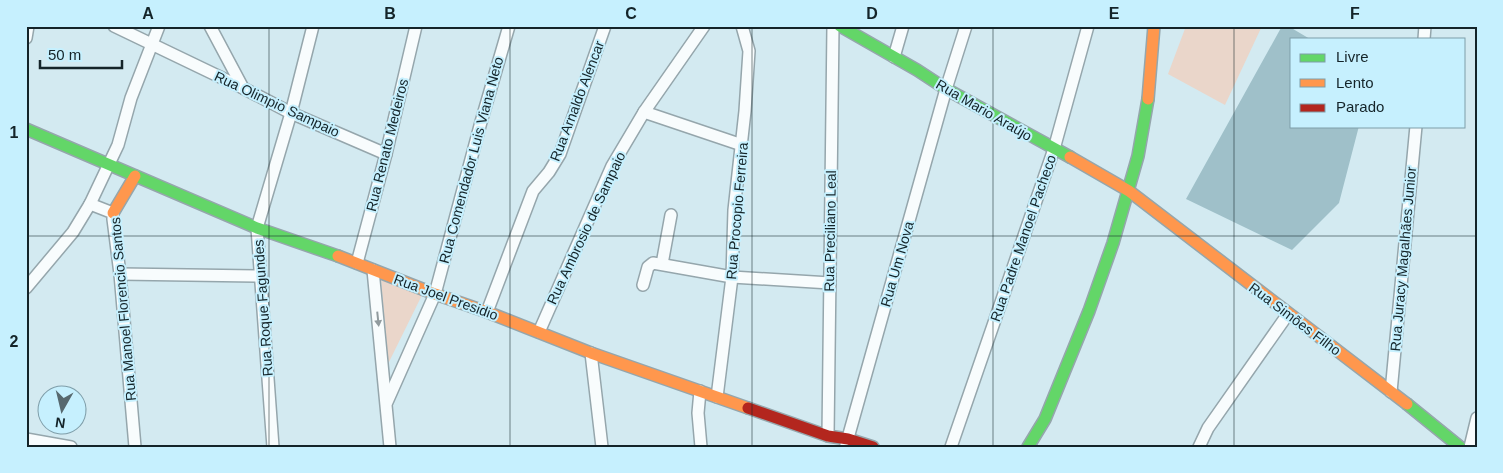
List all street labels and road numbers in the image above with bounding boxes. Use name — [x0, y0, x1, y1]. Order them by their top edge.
street label: Rua Arnaldo Alencar — [547, 38, 607, 163]
street label: Rua Comendador Luis Viana Neto — [436, 55, 506, 265]
street label: Rua Olimpio Sampaio — [212, 68, 342, 140]
street label: Rua Mario Araújo — [933, 76, 1035, 144]
street label: Rua Renato Medeiros — [363, 77, 411, 213]
street label: Rua Procopio Ferreira — [723, 141, 751, 280]
street label: Rua Ambrosio de Sampaio — [544, 149, 629, 307]
street label: Rua Padre Manoel Pacheco — [987, 152, 1059, 323]
street label: Rua Juracy Magalhães Junior — [1387, 166, 1419, 352]
street label: Rua Preciliano Leal — [821, 170, 839, 292]
street label: Rua Manoel Florencio Santos — [107, 216, 139, 402]
street label: Rua Um Nova — [877, 219, 917, 308]
street label: Rua Roque Fagundes — [250, 239, 276, 377]
street label: Rua Joel Presidio — [392, 271, 500, 323]
street label: Rua Simões Filho — [1246, 279, 1344, 359]

